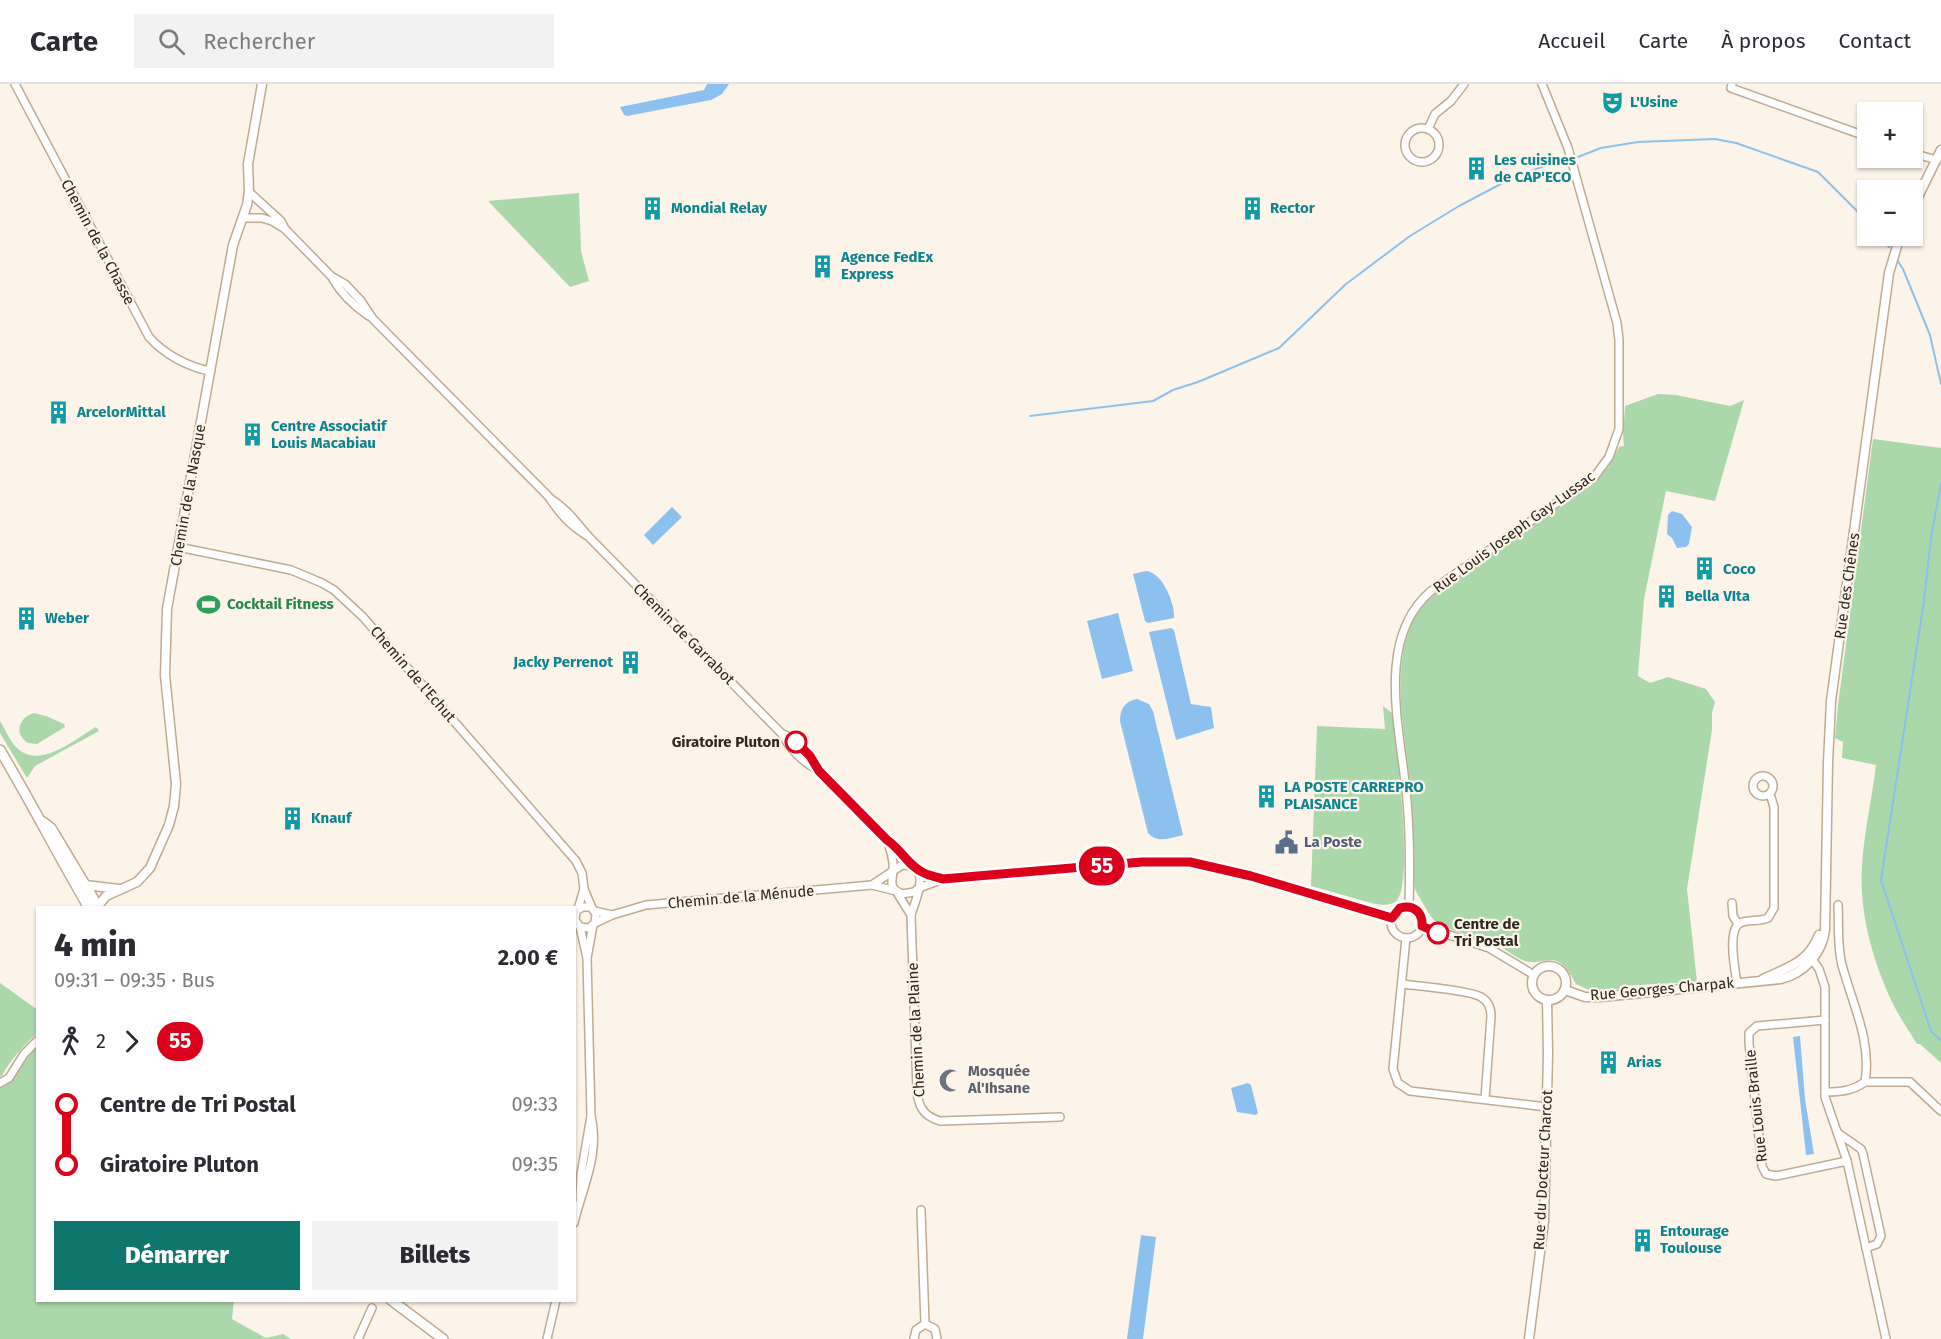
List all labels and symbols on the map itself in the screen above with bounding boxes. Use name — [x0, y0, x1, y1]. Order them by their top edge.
theatre icon: L'Usine — [1599, 89, 1625, 115]
place label: L'Usine — [1630, 93, 1678, 111]
place label: Les cuisines de CAP'ECO — [1494, 151, 1576, 186]
building icon: Les cuisines de CAP'ECO — [1463, 156, 1489, 182]
street label: Chemin de la Chasse — [57, 176, 139, 308]
building icon: Mondial Relay — [640, 195, 666, 221]
building icon: Rector — [1239, 195, 1265, 221]
place label: Mondial Relay — [671, 199, 767, 217]
place label: Rector — [1270, 199, 1316, 217]
place label: Agence FedEx Express — [840, 248, 933, 283]
building icon: Agence FedEx Express — [810, 253, 836, 279]
building icon: ArcelorMittal — [46, 399, 72, 425]
place label: ArcelorMittal — [76, 403, 166, 421]
place label: Centre Associatif Louis Macabiau — [271, 417, 388, 452]
building icon: Centre Associatif Louis Macabiau — [240, 422, 266, 448]
street label: Chemin de la Nasque — [167, 423, 209, 567]
street label: Rue Louis Joseph Gay-Lussac — [1430, 467, 1598, 597]
street label: Rue des Chênes — [1831, 532, 1863, 640]
building icon: Coco — [1692, 556, 1718, 582]
place label: Coco — [1723, 560, 1756, 578]
street label: Chemin de Garrabot — [630, 580, 739, 689]
building icon: Bella VIta — [1654, 583, 1680, 609]
place label: Bella VIta — [1685, 587, 1750, 605]
sports icon: Cocktail Fitness — [196, 591, 222, 617]
place label: Cocktail Fitness — [227, 595, 334, 613]
building icon: Weber — [14, 605, 40, 631]
place label: Weber — [45, 609, 90, 627]
street label: Chemin de l'Echut — [366, 622, 460, 726]
building icon: Jacky Perrenot — [618, 649, 644, 675]
place label: Jacky Perrenot — [512, 653, 613, 671]
marker: Giratoire Pluton — [785, 731, 807, 753]
place label: Giratoire Pluton — [672, 733, 780, 751]
place label: LA POSTE CARREPRO PLAISANCE — [1284, 778, 1424, 813]
building icon: LA POSTE CARREPRO PLAISANCE — [1253, 783, 1279, 809]
building icon: Knauf — [280, 805, 306, 831]
place label: Knauf — [311, 809, 353, 827]
public building icon: La Poste — [1273, 829, 1299, 855]
place label: La Poste — [1304, 833, 1362, 851]
line badge: 55 — [1075, 846, 1129, 886]
street label: Chemin de la Ménude — [667, 882, 815, 912]
place label: Centre de Tri Postal — [1454, 915, 1520, 950]
marker: Centre de Tri Postal — [1427, 922, 1449, 944]
street label: Chemin de la Plaine — [903, 962, 929, 1098]
street label: Rue Georges Charpak — [1589, 974, 1735, 1004]
building icon: Arias — [1596, 1049, 1622, 1075]
street label: Rue Louis Braille — [1741, 1049, 1771, 1163]
place label: Arias — [1626, 1053, 1661, 1071]
place label: Mosquée Al'Ihsane — [967, 1062, 1030, 1097]
mosque icon: Mosquée Al'Ihsane — [937, 1067, 963, 1093]
street label: Rue du Docteur Charcot — [1530, 1089, 1556, 1251]
place label: Entourage Toulouse — [1660, 1222, 1729, 1257]
building icon: Entourage Toulouse — [1629, 1227, 1655, 1253]

